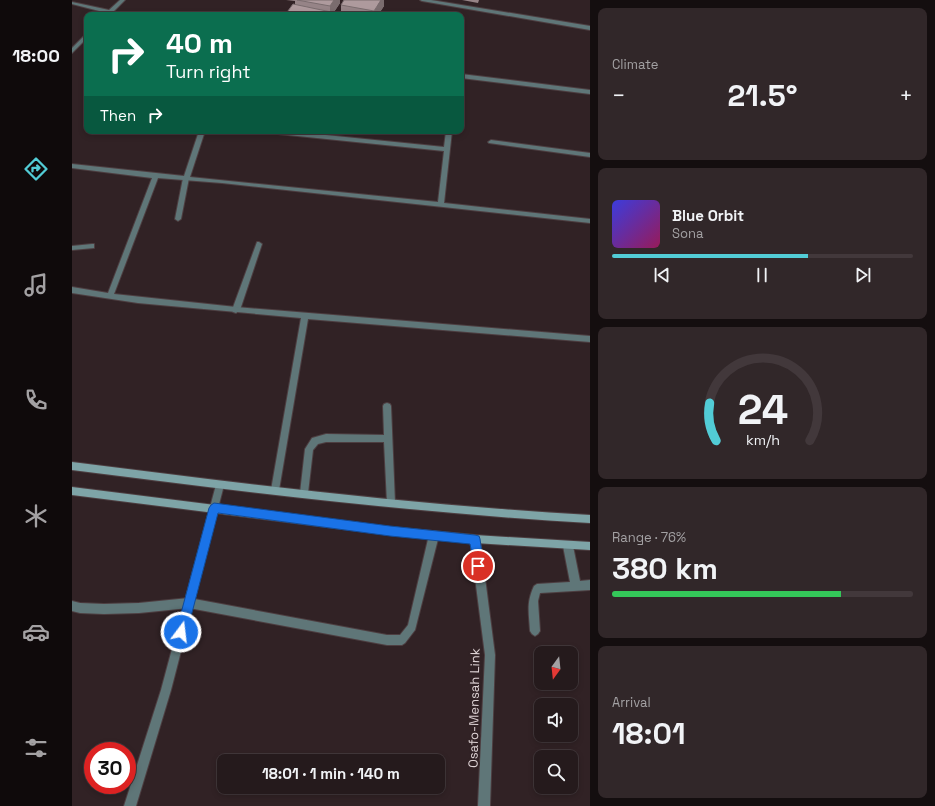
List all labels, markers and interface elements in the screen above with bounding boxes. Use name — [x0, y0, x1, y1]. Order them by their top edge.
text: 40 m — [166, 25, 233, 61]
icon: right — [100, 28, 152, 80]
text: 18:00 — [12, 44, 60, 67]
text: Climate — [612, 56, 658, 73]
text: Turn right — [166, 60, 250, 83]
text: 21.5° — [727, 76, 798, 115]
text: − — [612, 81, 626, 109]
text: + — [899, 81, 913, 109]
icon: right — [144, 104, 166, 126]
text: Then — [100, 106, 136, 125]
icon: directions — [22, 155, 50, 183]
text: Blue Orbit — [672, 206, 744, 225]
text: Sona — [672, 225, 703, 242]
icon: previous — [651, 264, 673, 286]
icon: pause — [751, 264, 773, 286]
icon: next — [852, 264, 874, 286]
icon: music — [22, 271, 50, 299]
text: 24 — [737, 383, 788, 436]
icon: phone — [22, 386, 50, 414]
text: km/h — [745, 431, 780, 449]
icon: climate — [22, 502, 50, 530]
text: Range · 76% — [612, 529, 686, 546]
pin — [461, 549, 495, 583]
text: 380 km — [612, 549, 718, 588]
icon: arrive — [467, 555, 489, 577]
position arrow — [160, 611, 202, 653]
icon: car — [22, 618, 50, 646]
north arrow — [534, 646, 578, 690]
map controls — [534, 646, 578, 794]
street label: Osafo-Mensah Link — [464, 648, 484, 768]
text: Arrival — [612, 694, 651, 711]
button: sound — [534, 698, 578, 742]
text: 18:01 — [612, 714, 686, 753]
icon: filters — [22, 734, 50, 762]
speed limit sign: 30 — [84, 742, 136, 794]
button: search — [534, 750, 578, 794]
text: 18:01 · 1 min · 140 m — [262, 764, 400, 783]

